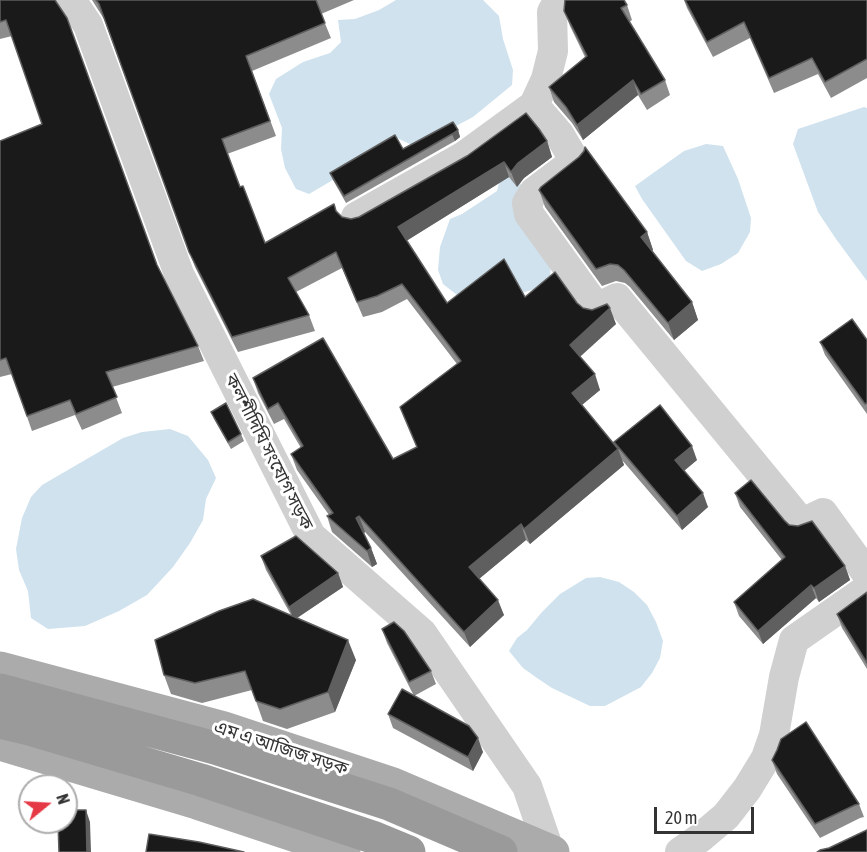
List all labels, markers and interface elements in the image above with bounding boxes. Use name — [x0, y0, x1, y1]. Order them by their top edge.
street label: কলশীদিঘি সংযোগ সড়ক — [220, 370, 318, 534]
street label: এম এ আজিজ সড়ক — [211, 716, 351, 780]
north arrow — [18, 774, 78, 834]
text: N — [53, 792, 73, 806]
scale bar — [657, 795, 758, 833]
text: 20 m — [665, 807, 697, 828]

